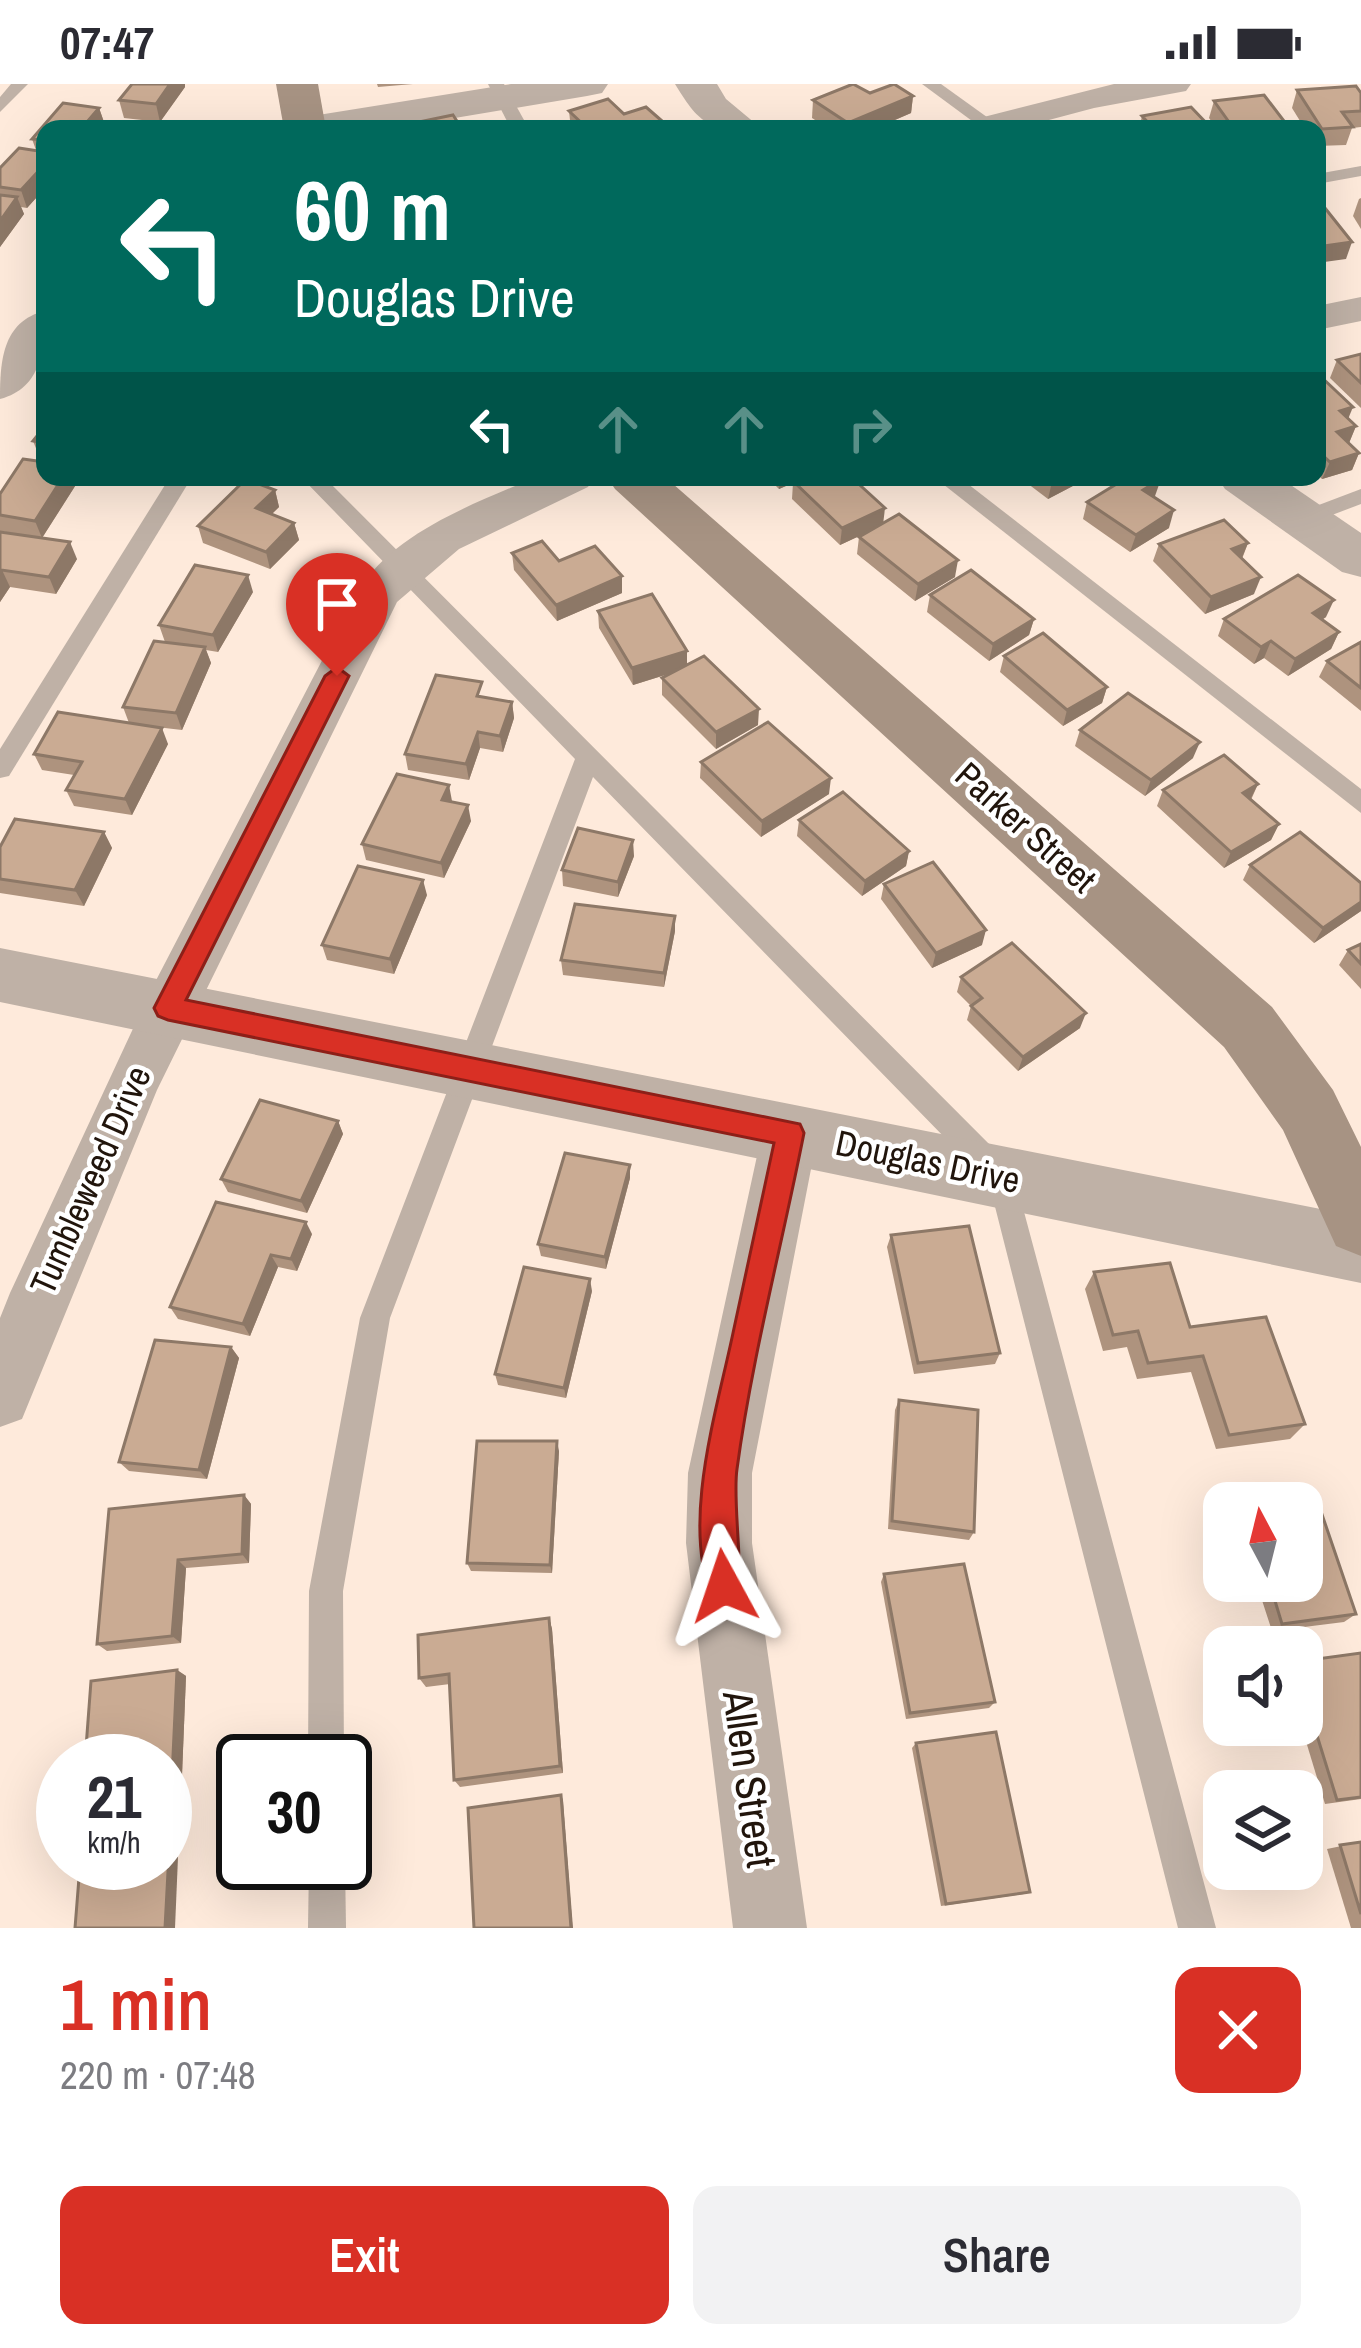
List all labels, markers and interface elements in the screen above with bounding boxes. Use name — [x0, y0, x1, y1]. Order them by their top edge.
text: 07:47 — [60, 12, 154, 73]
text: 60 m — [294, 153, 451, 266]
icon: left — [96, 168, 252, 324]
text: Douglas Drive — [294, 261, 575, 334]
icon: left — [459, 396, 525, 462]
icon: ahead — [585, 396, 651, 462]
icon: ahead — [711, 396, 777, 462]
icon: right — [837, 396, 903, 462]
pin — [286, 553, 388, 676]
icon: arrive — [304, 571, 370, 637]
street label: Parker Street — [945, 751, 1107, 903]
street label: Tumbleweed Drive — [18, 1058, 162, 1302]
street label: Douglas Drive — [832, 1118, 1024, 1204]
north arrow — [1203, 1482, 1323, 1602]
map controls — [1203, 1482, 1323, 1890]
position arrow — [661, 1523, 787, 1649]
button: sound — [1203, 1626, 1323, 1746]
street label: Allen Street — [710, 1686, 790, 1871]
speed limit sign: 30 — [216, 1734, 372, 1890]
text: 21 — [87, 1756, 141, 1837]
button: layers — [1203, 1770, 1323, 1890]
text: km/h — [87, 1822, 141, 1862]
text: 1 min — [60, 1955, 212, 2052]
button: close — [1175, 1967, 1301, 2093]
text: 220 m · 07:48 — [60, 2049, 256, 2101]
button: Exit — [60, 2186, 669, 2324]
button: Share — [693, 2186, 1301, 2324]

